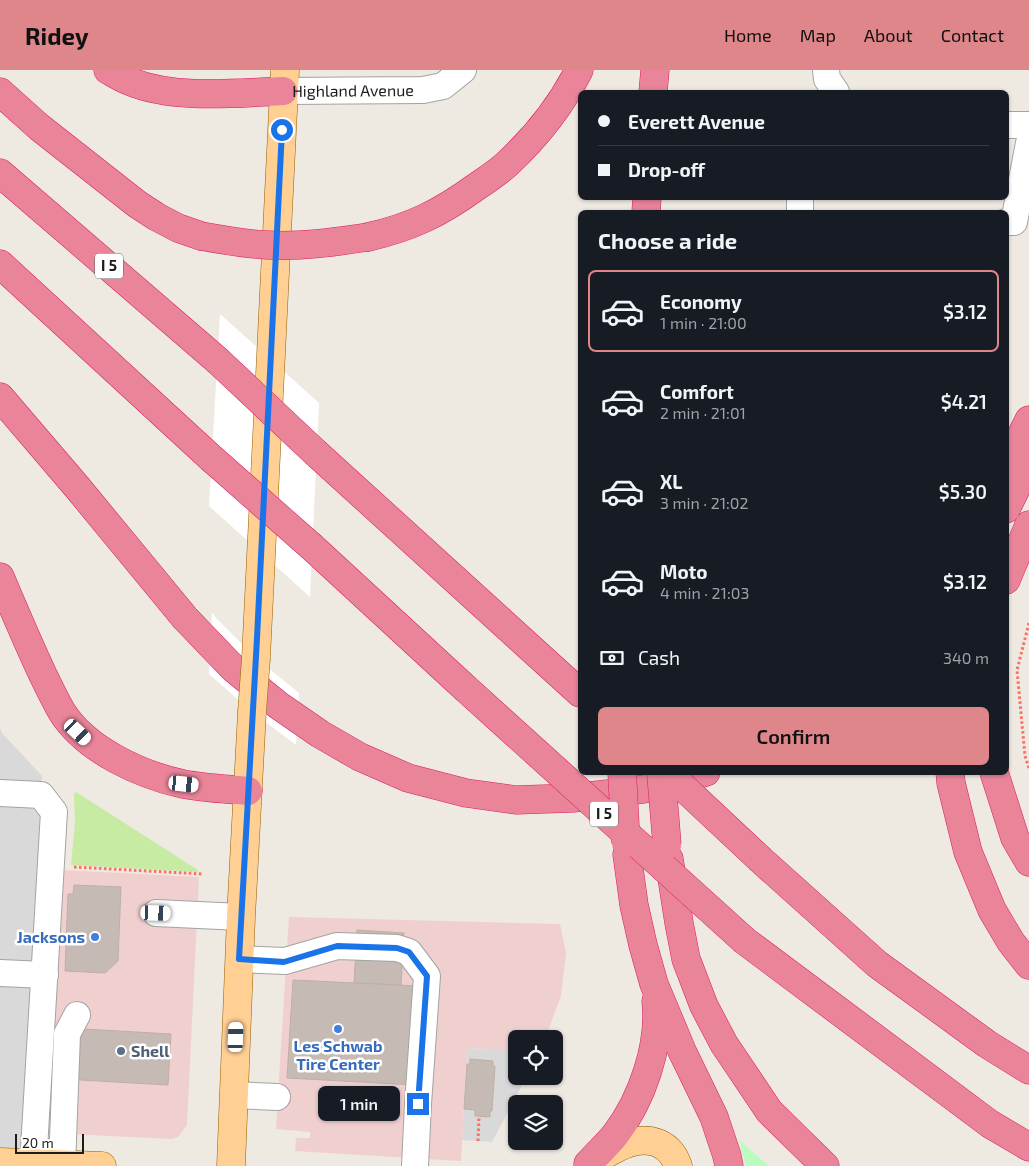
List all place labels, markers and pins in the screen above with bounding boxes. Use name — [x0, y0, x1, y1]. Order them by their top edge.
place label: Jacksons — [17, 927, 85, 946]
marker: Jacksons — [89, 931, 101, 943]
marker: Les Schwab Tire Center — [332, 1023, 344, 1035]
place label: Les Schwab Tire Center — [294, 1036, 382, 1073]
place label: Shell — [131, 1041, 170, 1060]
marker: Shell — [115, 1045, 127, 1057]

